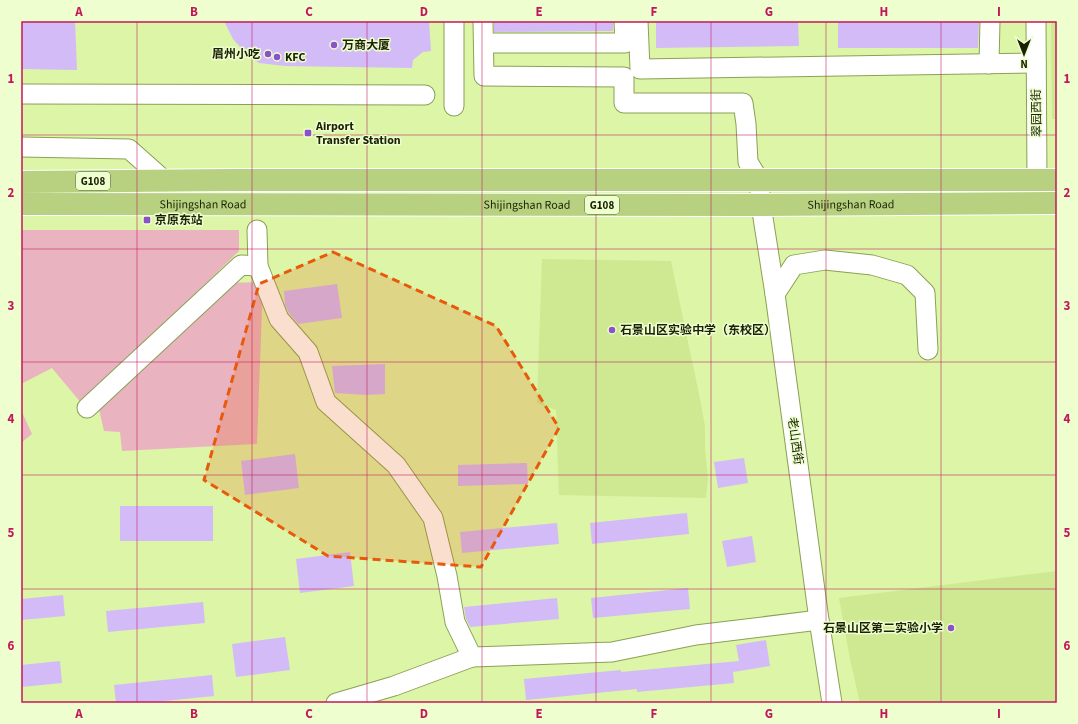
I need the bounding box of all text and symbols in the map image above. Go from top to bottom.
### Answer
text: A [74,3,83,21]
text: B [190,3,198,21]
text: C [305,3,313,21]
text: D [420,3,428,21]
text: E [535,3,543,21]
text: F [651,3,658,21]
text: G [765,3,773,21]
text: H [880,3,888,21]
text: I [997,3,1001,21]
north arrow [1004,34,1044,74]
place label: 万商大厦 [342,37,390,54]
marker: 万商大厦 [329,40,339,50]
place label: 眉州小吃 [212,46,260,63]
marker: 眉州小吃 [263,49,273,59]
place label: KFC [285,49,306,66]
marker: KFC [272,52,282,62]
text: N [1020,56,1028,71]
text: 1 [8,70,15,88]
text: 1 [1064,70,1071,88]
street label: 翠园西街 [1028,89,1046,137]
place label: Airport Transfer Station [315,118,401,149]
marker: Airport Transfer Station [303,128,313,138]
road number: G108 [76,172,110,190]
text: 2 [8,184,15,202]
text: 2 [1064,184,1071,202]
street label: Shijingshan Road [160,196,246,213]
street label: Shijingshan Road [484,196,570,213]
road number: G108 [585,196,619,214]
street label: Shijingshan Road [808,196,894,213]
place label: 京原东站 [155,212,203,229]
marker: 京原东站 [142,215,152,225]
text: 3 [8,297,15,315]
text: 3 [1064,297,1071,315]
place label: 石景山区实验中学（东校区） [620,322,776,339]
marker: 石景山区实验中学（东校区） [607,325,617,335]
text: 4 [8,410,15,428]
text: 4 [1064,410,1071,428]
street label: 老山西街 [783,416,807,466]
text: 5 [8,524,15,542]
text: 5 [1064,524,1071,542]
place label: 石景山区第二实验小学 [823,620,943,637]
marker: 石景山区第二实验小学 [946,623,956,633]
text: 6 [8,637,15,655]
text: 6 [1064,637,1071,655]
text: A [74,705,83,723]
text: B [190,705,198,723]
text: C [305,705,313,723]
text: D [420,705,428,723]
text: E [535,705,543,723]
text: F [651,705,658,723]
text: G [765,705,773,723]
text: H [880,705,888,723]
text: I [997,705,1001,723]

